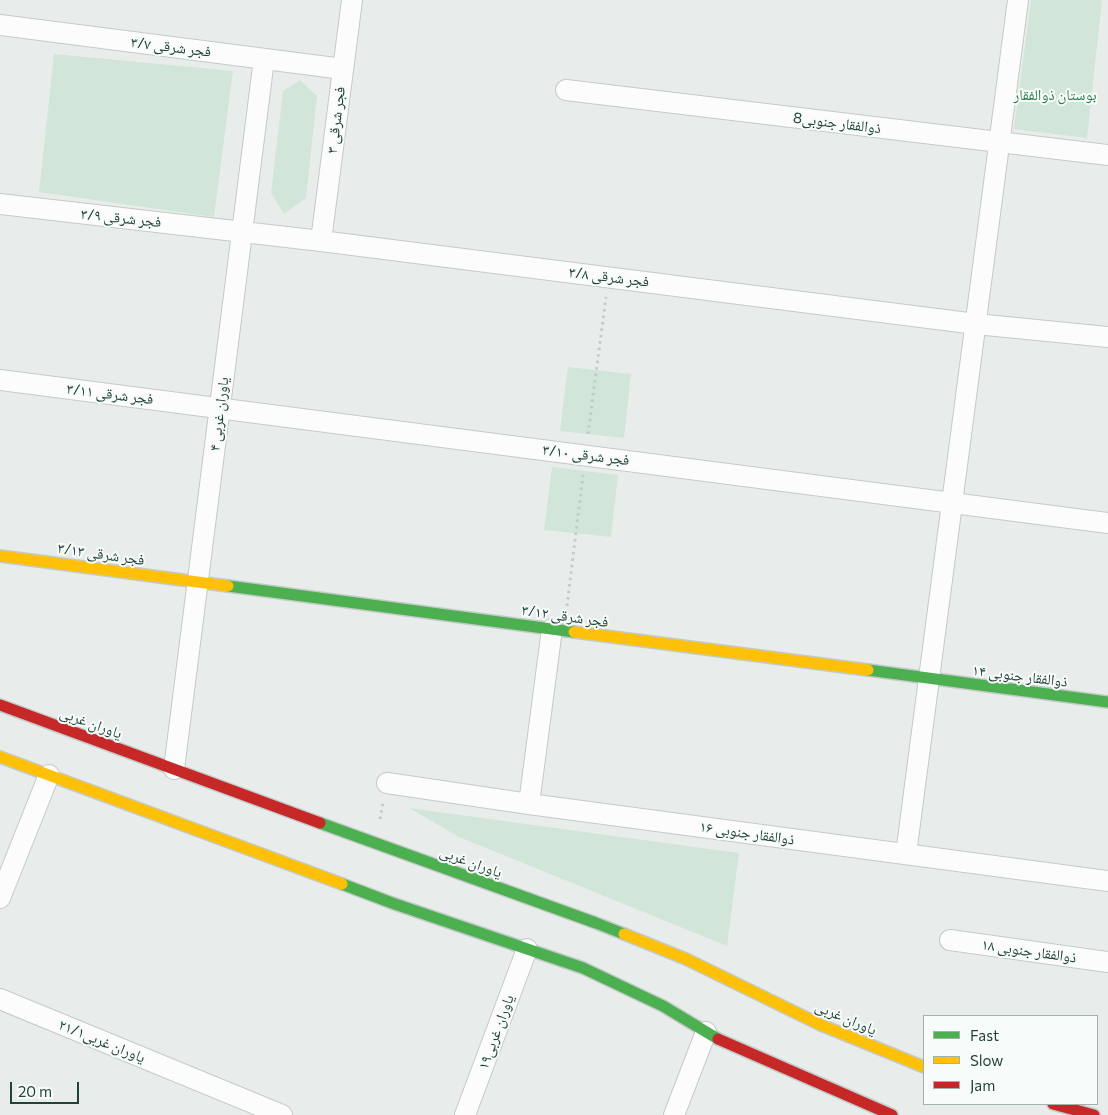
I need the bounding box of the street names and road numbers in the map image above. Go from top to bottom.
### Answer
street label: ۳/۷ فجر شرقی [130,33,212,61]
street label: ۳ فجر شرقی [323,85,349,155]
street label: 8ذوالفقار جنوبی [792,109,882,137]
street label: ۳/۹ فجر شرقی [80,205,162,231]
street label: ۳/۸ فجر شرقی [568,263,650,291]
street label: ۴ یاوران غربی [206,376,232,452]
street label: ۳/۱۱ فجر شرقی [65,380,155,408]
street label: ۳/۱۰ فجر شرقی [541,441,631,469]
street label: ۳/۱۳ فجر شرقی [56,539,146,569]
street label: ۳/۱۲ فجر شرقی [520,601,610,631]
street label: ۱۴ ذوالفقار جنوبی [971,661,1069,691]
street label: یاوران غربی [57,703,125,743]
street label: ۱۶ ذوالفقار جنوبی [698,817,796,849]
street label: یاوران غربی [437,842,505,882]
street label: ۱۸ ذوالفقار جنوبی [980,935,1078,967]
street label: یاوران غربی۱۹ [474,992,518,1072]
street label: یاوران غربی [813,997,879,1039]
street label: یاوران غربی۲۱/۱ [56,1015,148,1067]

